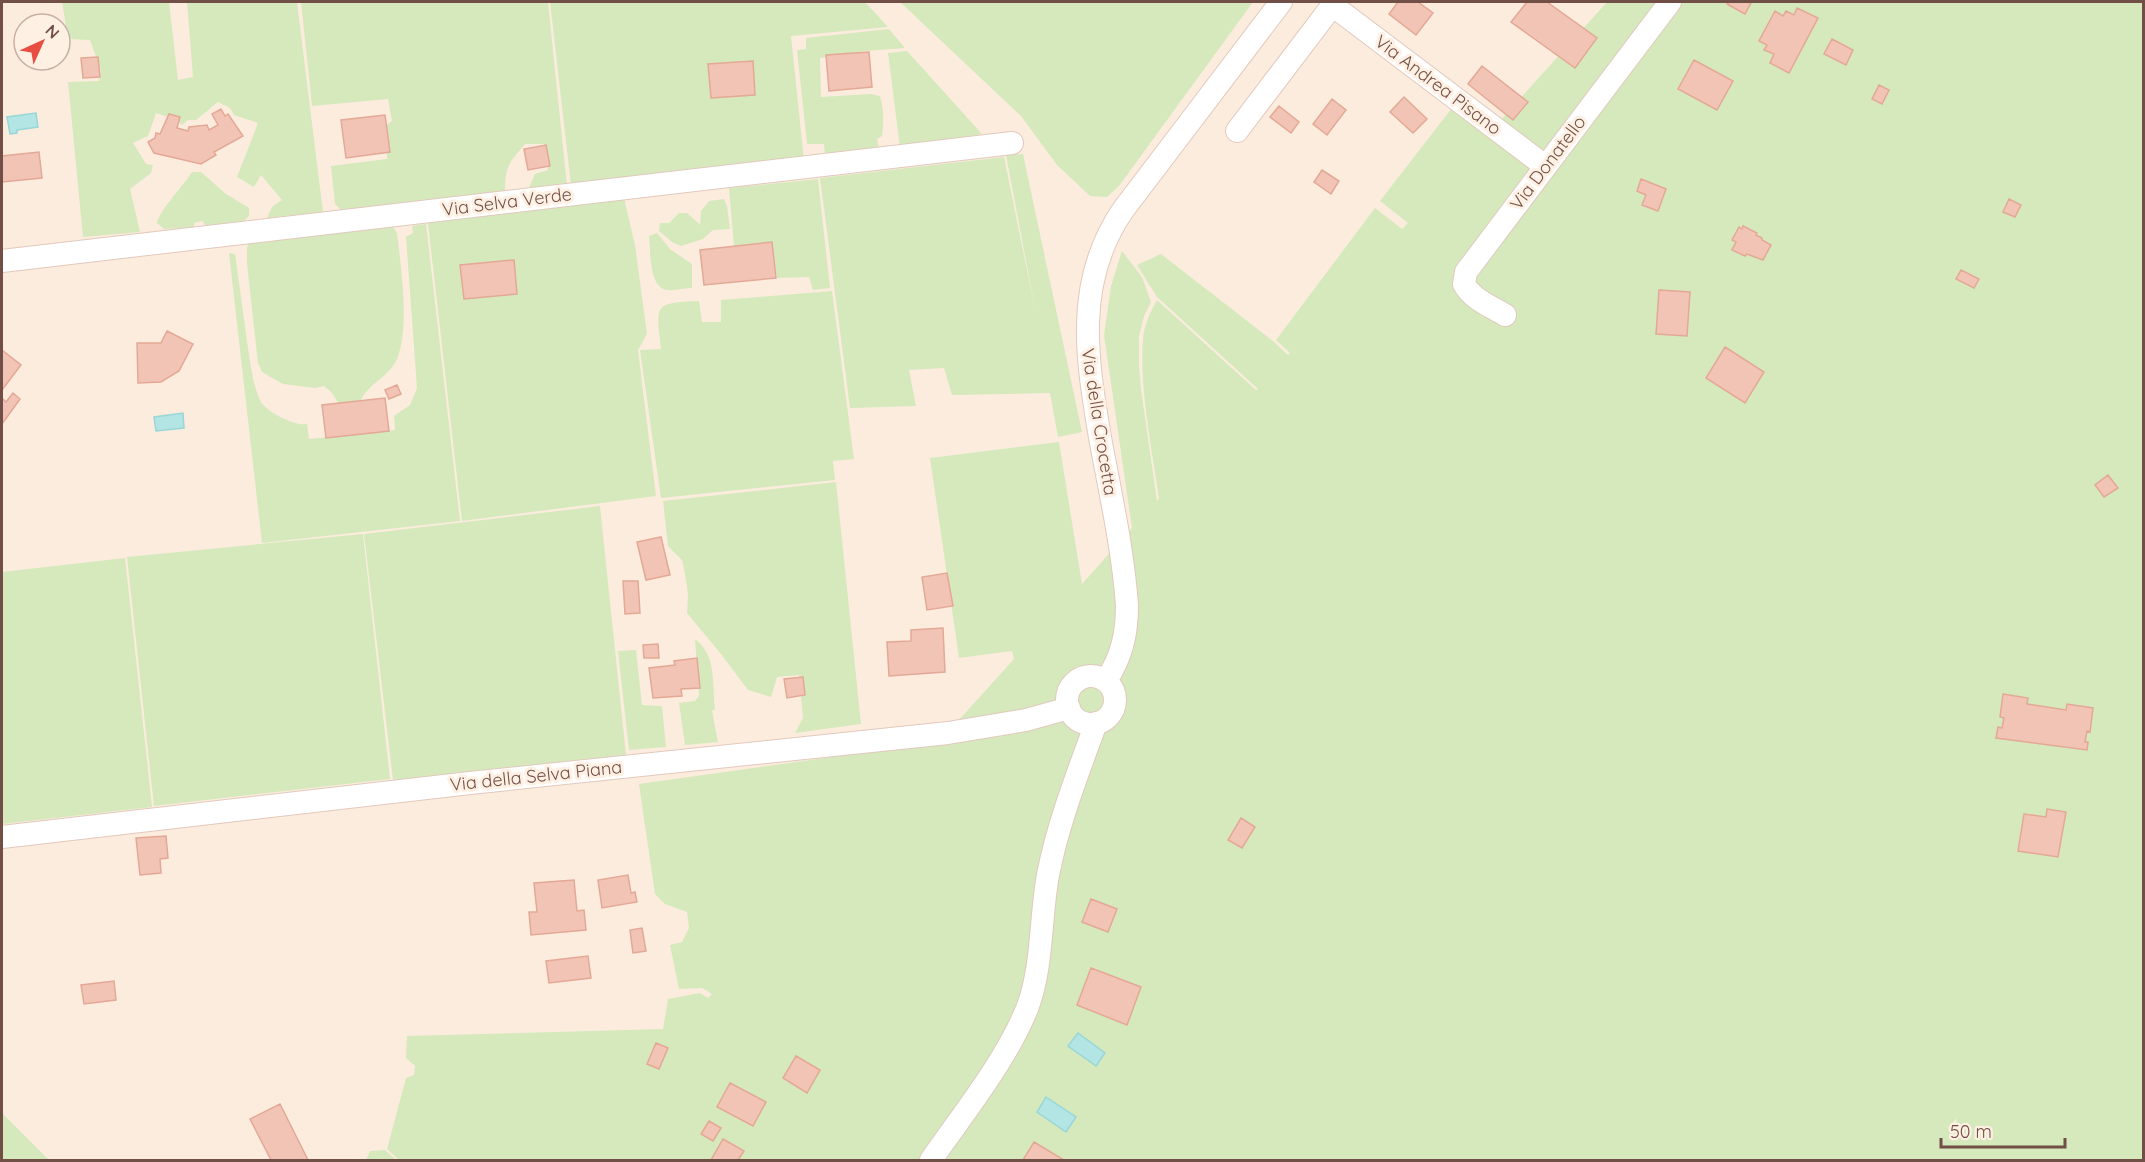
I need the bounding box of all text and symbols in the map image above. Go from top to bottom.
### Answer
north arrow [12,12,72,72]
text: N [41,20,64,43]
street label: Via Andrea Pisano [1370,30,1506,140]
street label: Via Donatello [1505,111,1591,214]
street label: Via Selva Verde [441,182,573,221]
street label: Via della Crocetta [1077,347,1122,497]
street label: Via della Selva Piana [449,755,623,796]
scale bar [1941,1111,2066,1149]
text: 50 m [1950,1120,1992,1143]

